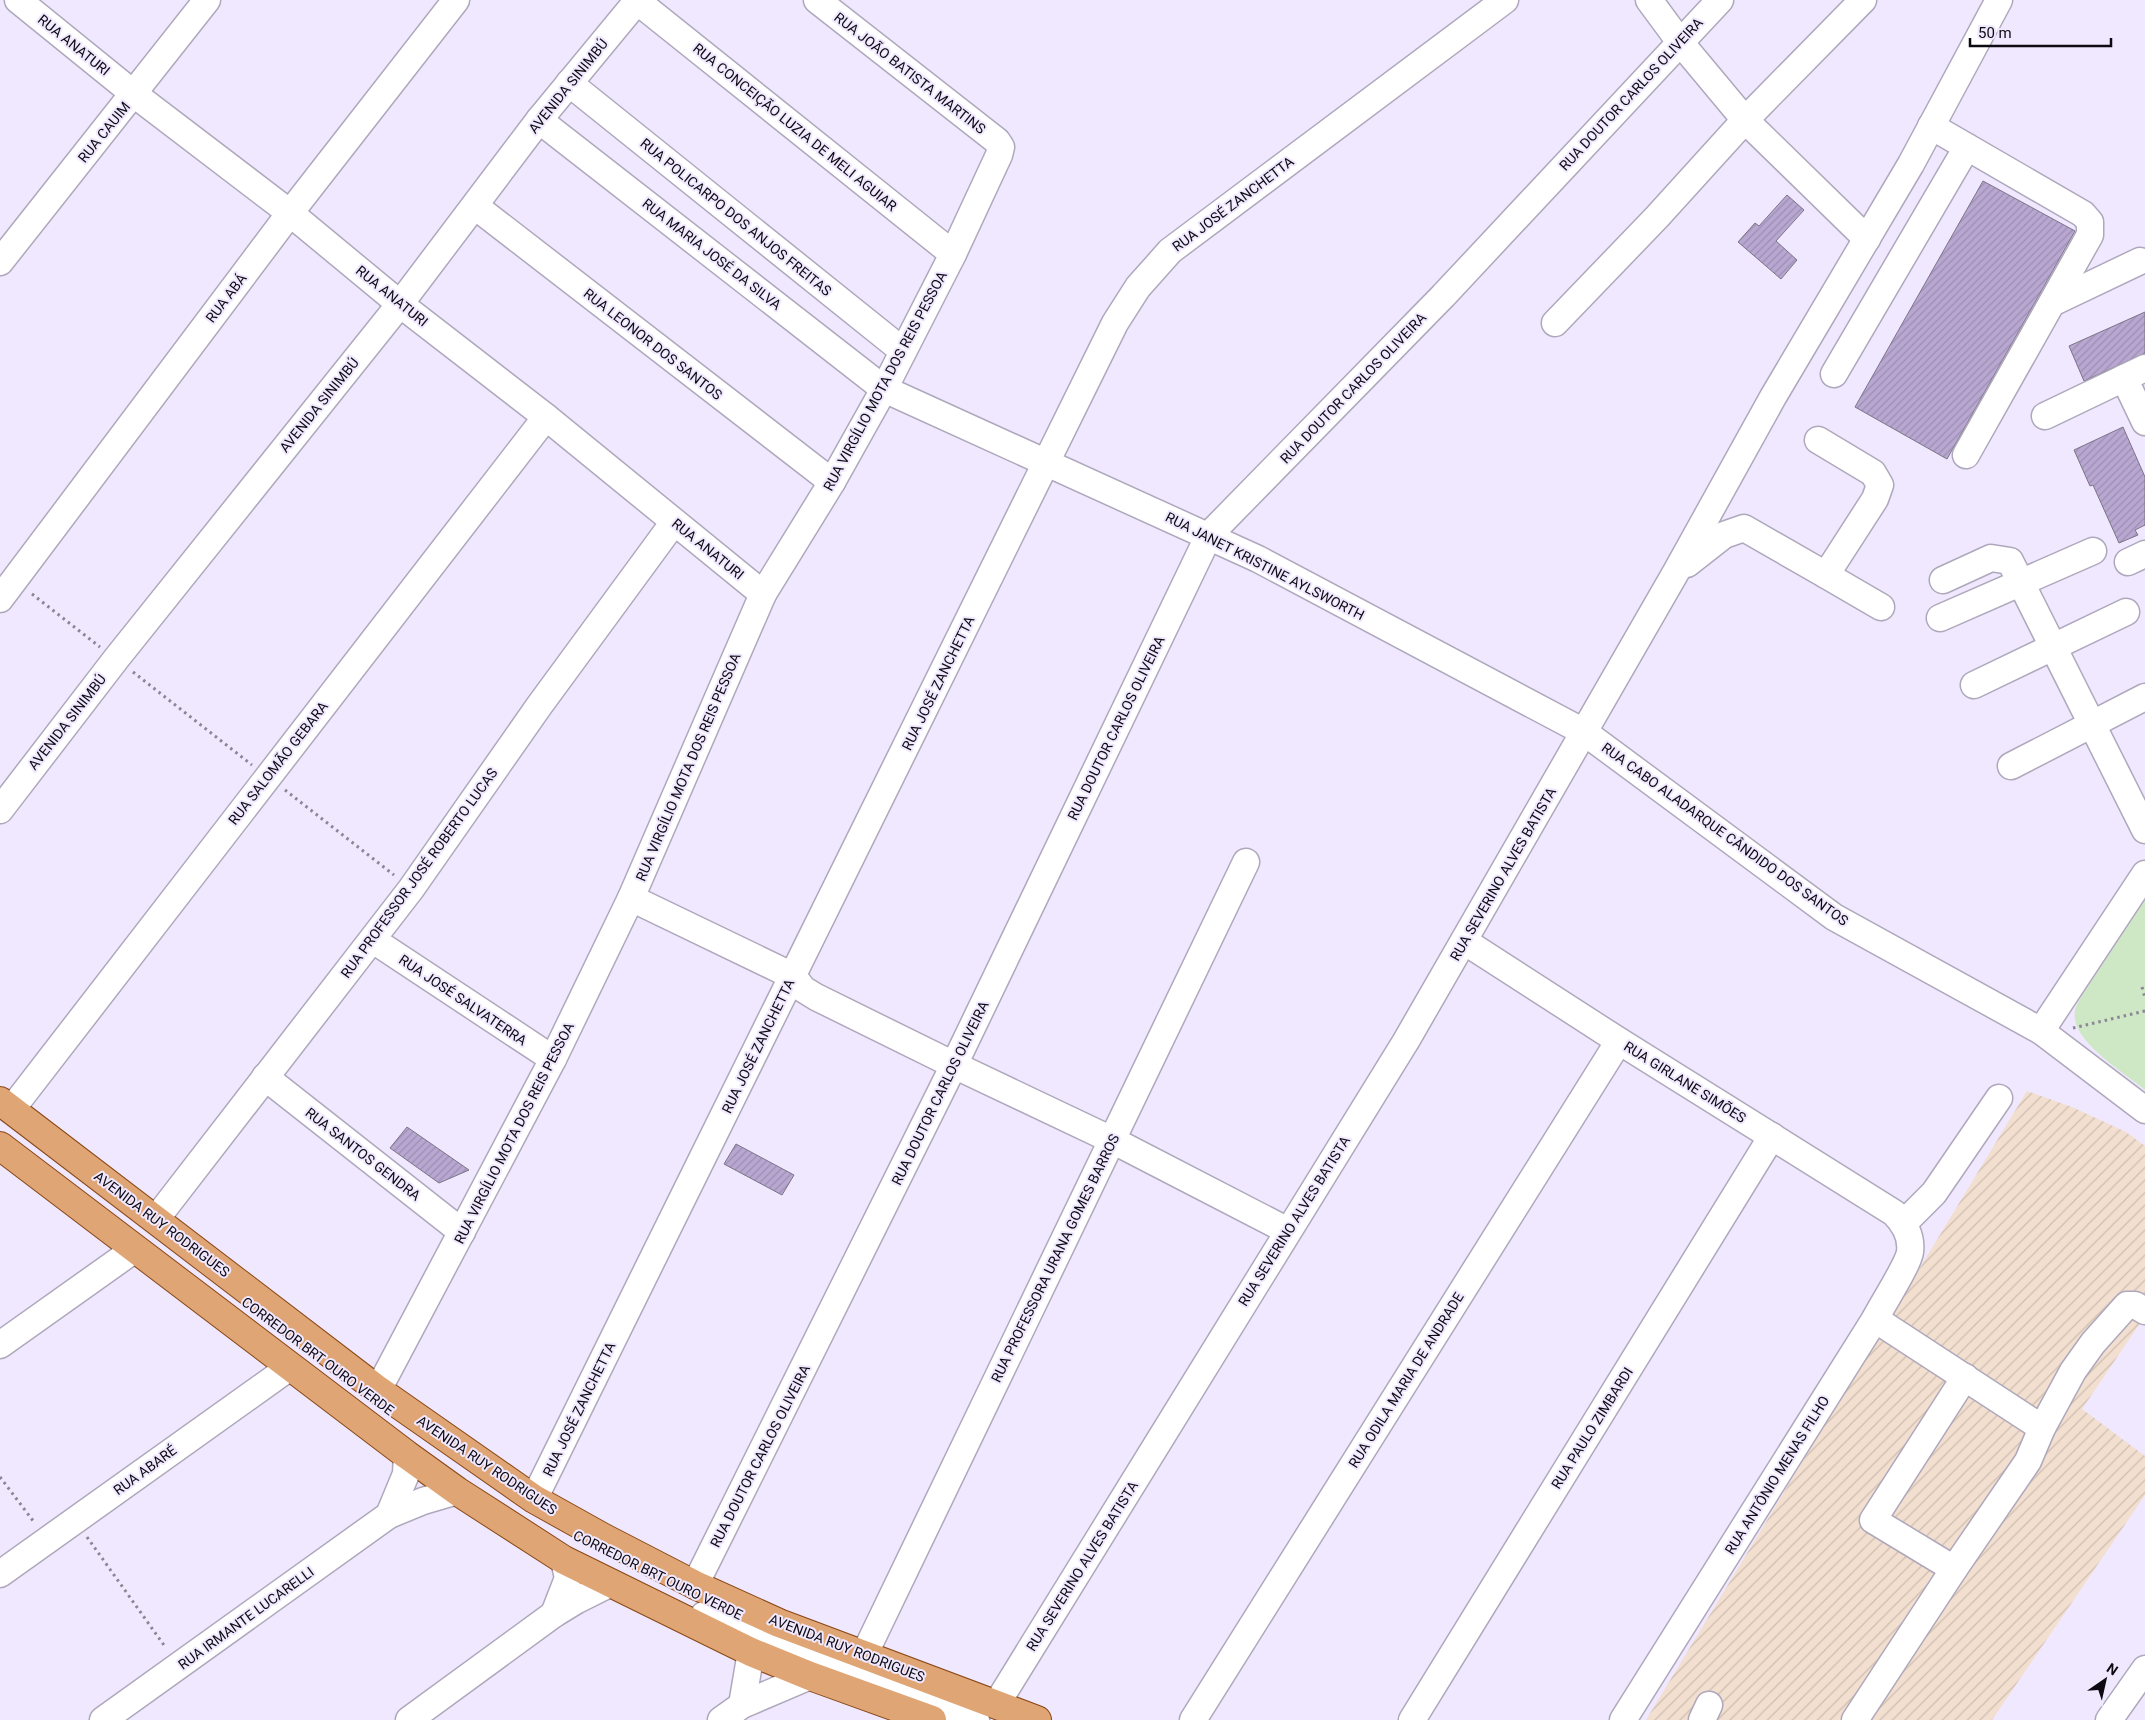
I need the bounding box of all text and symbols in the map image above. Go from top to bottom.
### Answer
street label: RUA JOÃO BATISTA MARTINS [831,8,989,137]
street label: RUA ANATURI [35,11,113,79]
street label: RUA DOUTOR CARLOS OLIVEIRA [1556,14,1706,174]
scale bar [1970,15,2111,47]
text: 50 m [1978,24,2012,42]
street label: AVENIDA SINIMBÚ [524,35,611,136]
street label: RUA CONCEIÇÃO LUZIA DE MELI AGUIAR [690,39,901,214]
street label: RUA CAUIM [75,98,133,166]
street label: RUA POLICARPO DOS ANJOS FREITAS [637,135,835,299]
street label: RUA JOSÉ ZANCHETTA [1169,152,1297,255]
street label: RUA MARIA JOSÉ DA SILVA [639,194,785,313]
street label: RUA ANATURI [353,262,431,330]
street label: RUA VIRGÍLIO MOTA DOS REIS PESSOA [819,268,950,493]
street label: RUA ABÁ [202,270,250,326]
street label: RUA LEONOR DOS SANTOS [581,285,725,403]
street label: RUA DOUTOR CARLOS OLIVEIRA [1277,310,1429,466]
street label: AVENIDA SINIMBÚ [275,354,362,455]
street label: RUA JANET KRISTINE AYLSWORTH [1163,509,1367,623]
street label: RUA ANATURI [669,515,747,583]
street label: RUA JOSÉ ZANCHETTA [898,613,978,753]
street label: RUA DOUTOR CARLOS OLIVEIRA [1064,633,1168,823]
street label: RUA VIRGÍLIO MOTA DOS REIS PESSOA [632,650,743,883]
street label: AVENIDA SINIMBÚ [24,670,109,773]
street label: RUA SALOMÃO GEBARA [224,698,331,828]
street label: RUA CABO ALADARQUE CÂNDIDO DOS SANTOS [1599,738,1852,929]
street label: RUA PROFESSOR JOSÉ ROBERTO LUCAS [337,764,501,981]
street label: RUA SEVERINO ALVES BATISTA [1447,785,1559,963]
street label: RUA JOSÉ SALVATERRA [396,950,530,1049]
street label: RUA JOSÉ ZANCHETTA [718,976,798,1116]
street label: RUA DOUTOR CARLOS OLIVEIRA [888,998,992,1188]
street label: RUA VIRGÍLIO MOTA DOS REIS PESSOA [450,1019,577,1246]
street label: RUA GIRLANE SIMÕES [1621,1037,1749,1126]
street label: RUA SANTOS GENDRA [302,1104,424,1204]
street label: RUA PROFESSORA URANA GOMES BARROS [988,1131,1122,1385]
street label: RUA SEVERINO ALVES BATISTA [1235,1133,1353,1309]
street label: AVENIDA RUY RODRIGUES [91,1168,233,1280]
street label: RUA ODILA MARIA DE ANDRADE [1345,1289,1467,1471]
street label: CORREDOR BRT OURO VERDE [239,1294,397,1418]
street label: RUA JOSÉ ZANCHETTA [539,1339,619,1479]
street label: RUA DOUTOR CARLOS OLIVEIRA [707,1362,813,1550]
street label: RUA PAULO ZIMBARDI [1548,1364,1636,1492]
street label: RUA ANTÔNIO MENAS FILHO [1721,1392,1832,1557]
street label: AVENIDA RUY RODRIGUES [414,1412,560,1518]
street label: RUA ABARÉ [110,1441,180,1498]
street label: RUA SEVERINO ALVES BATISTA [1023,1478,1141,1654]
street label: CORREDOR BRT OURO VERDE [571,1527,745,1623]
street label: RUA IRMANTE LUCARELLI [175,1563,317,1673]
street label: AVENIDA RUY RODRIGUES [767,1611,927,1685]
north arrow [2080,1655,2130,1705]
text: N [2104,1660,2121,1679]

